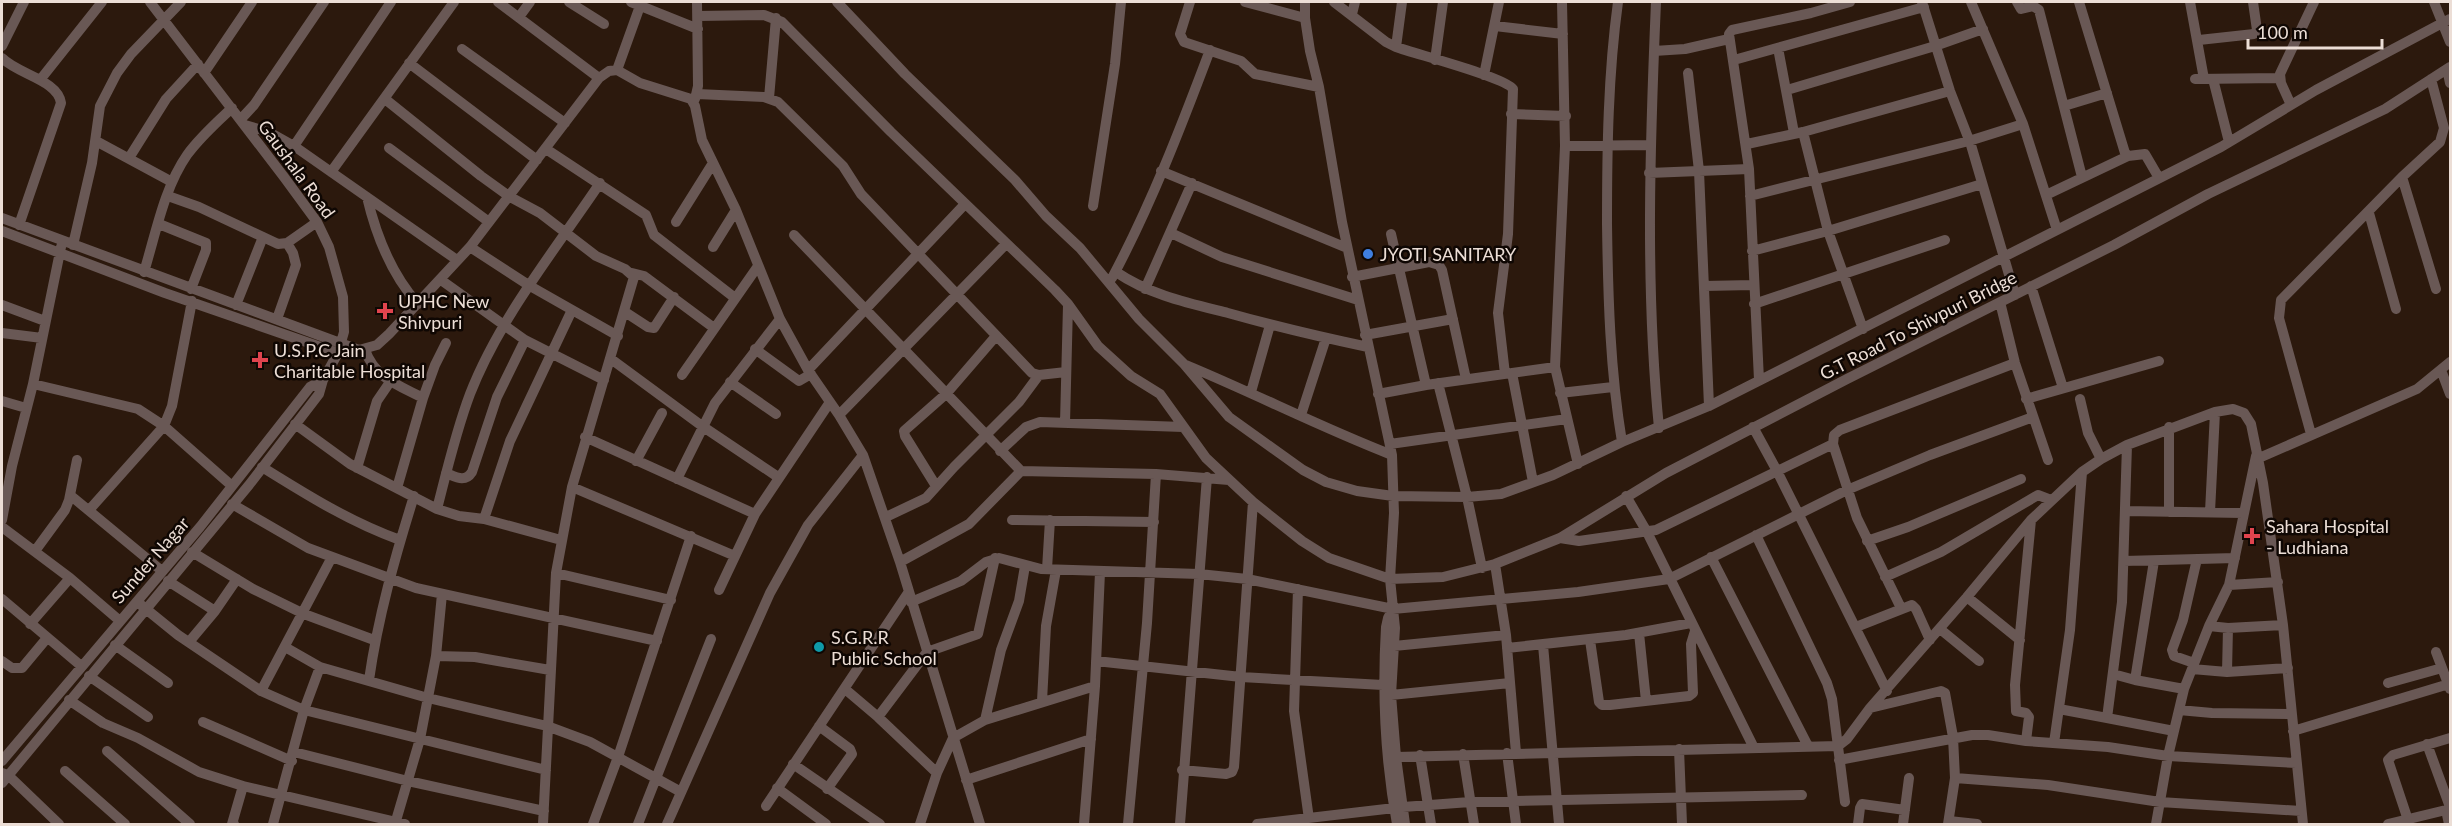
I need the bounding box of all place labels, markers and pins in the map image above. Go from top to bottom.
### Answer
place label: JYOTI SANITARY [1380,243,1517,265]
marker: JYOTI SANITARY [1361,247,1375,261]
place label: UPHC New Shivpuri [398,290,489,333]
marker: UPHC New Shivpuri [376,302,394,320]
place label: U.S.P.C Jain Charitable Hospital [274,339,425,382]
marker: U.S.P.C Jain Charitable Hospital [251,351,269,369]
place label: Sahara Hospital - Ludhiana [2266,515,2389,558]
marker: Sahara Hospital - Ludhiana [2243,527,2261,545]
place label: S.G.R.R Public School [831,626,937,669]
marker: S.G.R.R Public School [812,640,826,654]

